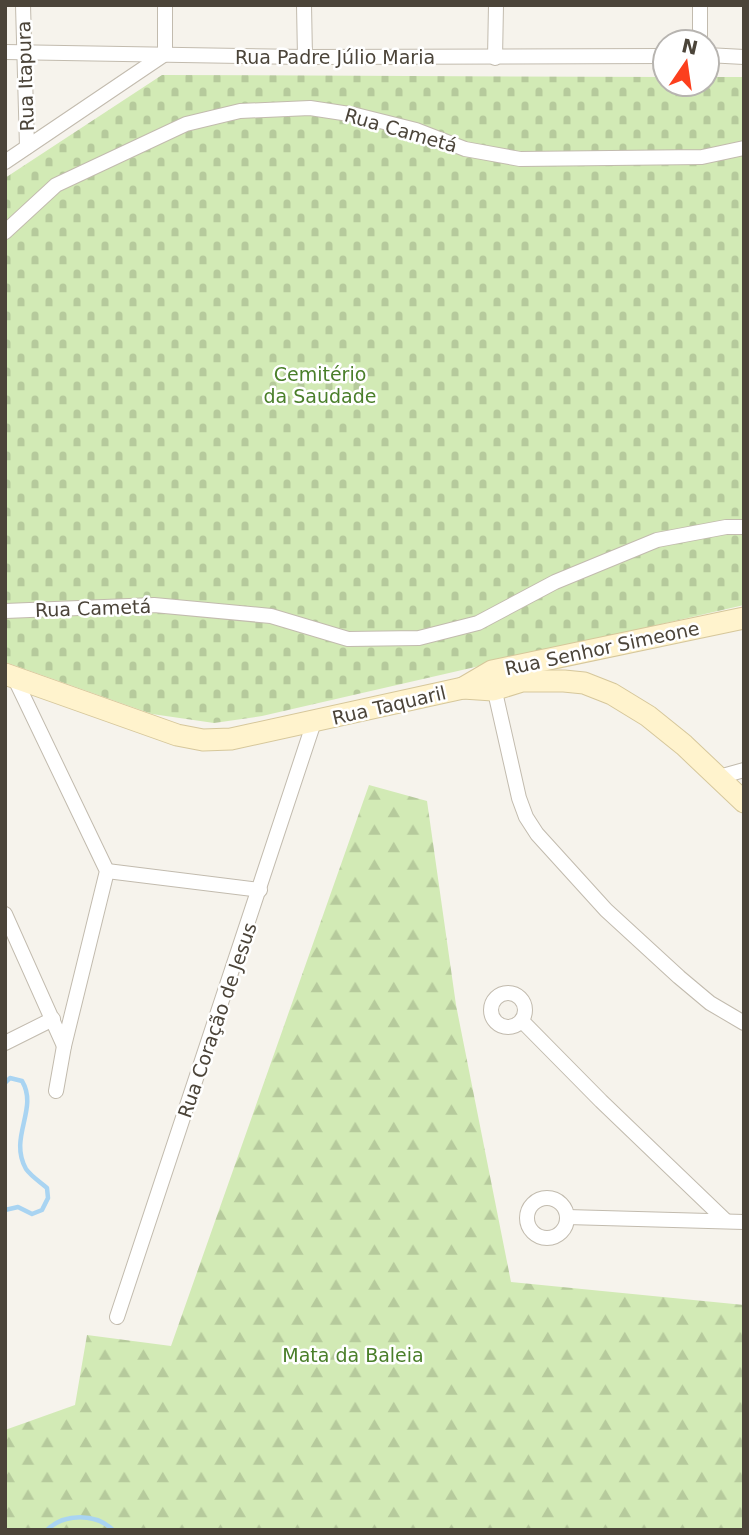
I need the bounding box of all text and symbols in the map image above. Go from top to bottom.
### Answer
street label: Rua Itapura [12,20,38,132]
north arrow [651,28,721,98]
text: N [680,34,700,59]
street label: Rua Padre Júlio Maria [235,46,435,68]
street label: Rua Cametá [342,103,460,157]
park label: Cemitério da Saudade [264,363,376,407]
street label: Rua Cametá [35,595,151,621]
street label: Rua Senhor Simeone [503,617,701,679]
street label: Rua Taquaril [330,681,448,729]
street label: Rua Coração de Jesus [173,919,261,1121]
park label: Mata da Baleia [282,1344,424,1366]

